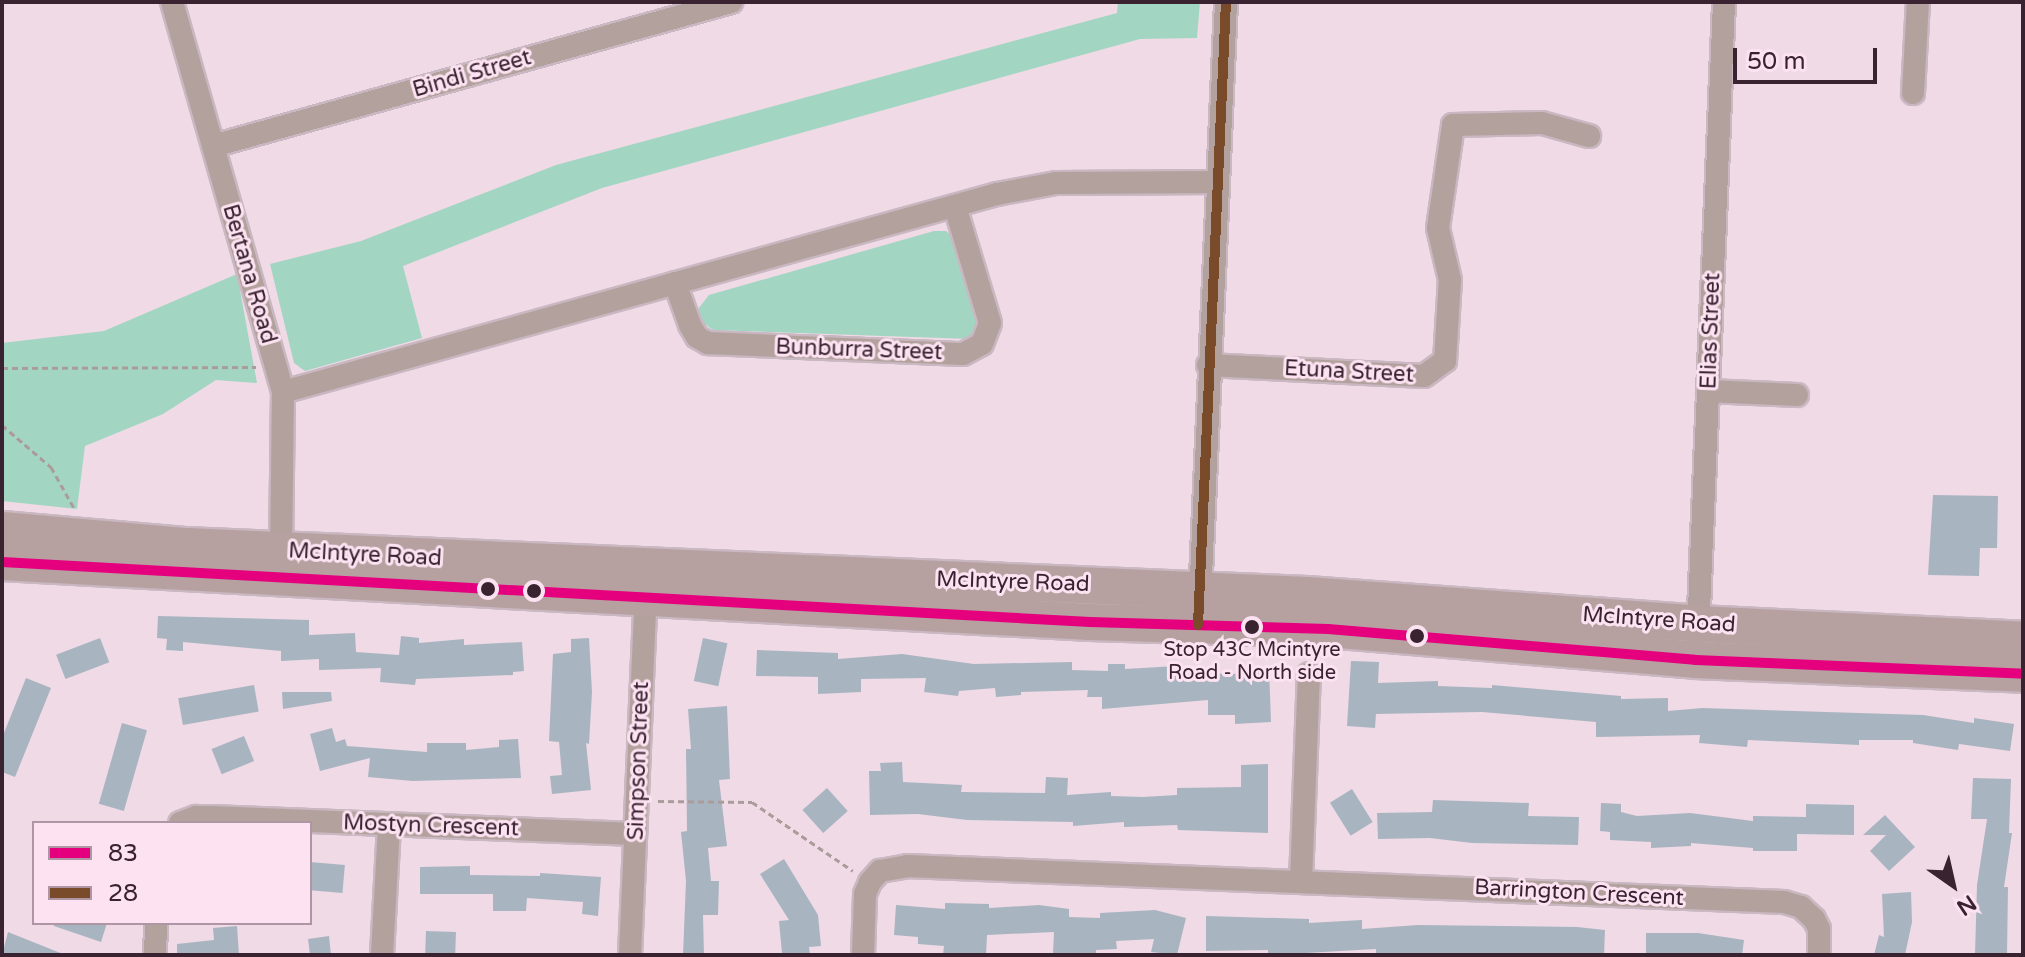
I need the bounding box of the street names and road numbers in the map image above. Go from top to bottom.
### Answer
street label: Bindi Street [410,45,534,103]
street label: Bertana Road [217,201,281,347]
street label: Elias Street [1696,272,1726,390]
street label: Bunburra Street [775,334,943,366]
street label: Etuna Street [1283,355,1415,389]
street label: McIntyre Road [288,538,442,572]
street label: McIntyre Road [936,566,1090,598]
street label: McIntyre Road [1582,601,1736,639]
street label: Simpson Street [623,681,655,841]
street label: Mostyn Crescent [343,810,519,842]
street label: Barrington Crescent [1474,874,1684,912]

